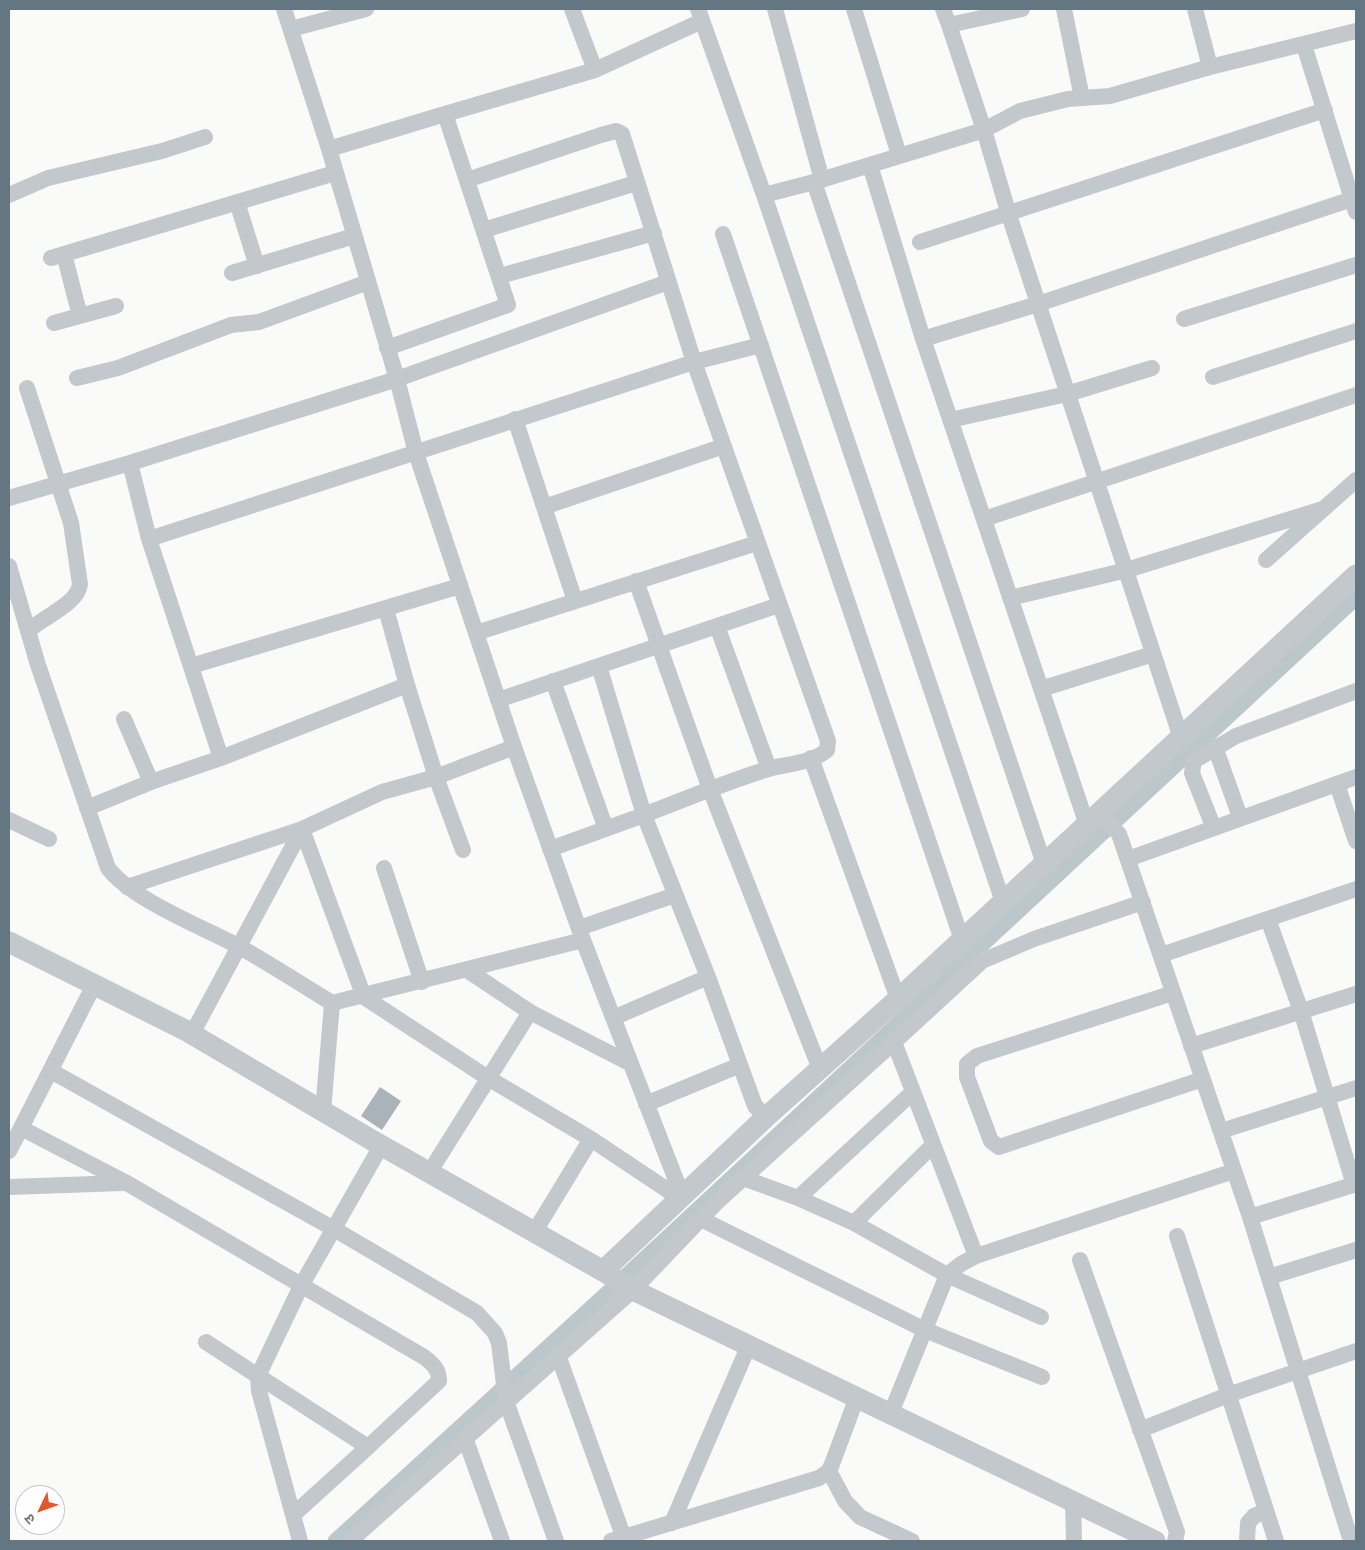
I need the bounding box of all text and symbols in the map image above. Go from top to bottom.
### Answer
north arrow [15,1485,65,1535]
text: उ [20,1510,39,1528]

